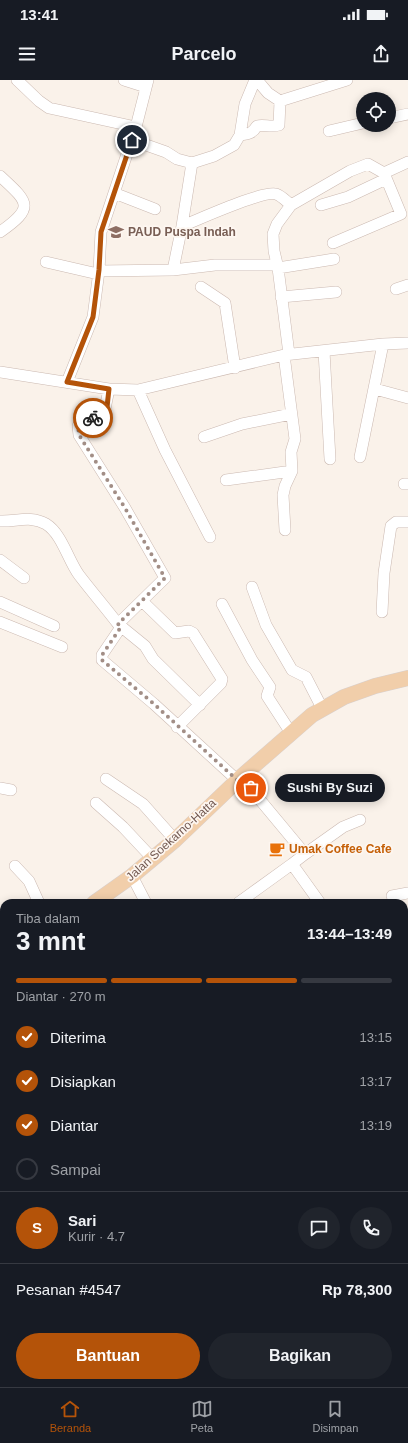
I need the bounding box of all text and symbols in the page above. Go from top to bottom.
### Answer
text: 13:41 [20,6,58,23]
icon: menu [16,43,38,65]
icon: share [370,43,392,65]
text: Parcelo [171,44,237,64]
map controls [356,92,396,132]
button: locate [356,92,396,132]
pin [115,123,149,157]
icon: home [121,129,143,151]
school or university icon: PAUD Puspa Indah [107,223,125,241]
place label: PAUD Puspa Indah [128,225,236,239]
courier [73,398,113,438]
icon: bike [82,407,104,429]
pin [234,771,268,805]
callout: Sushi By Suzi [275,774,385,802]
icon: bag [240,777,262,799]
text: Sushi By Suzi [287,780,373,795]
street label: Jalan Soekarno-Hatta [123,796,219,884]
cafe icon: Umak Coffee Cafe [268,840,286,858]
place label: Umak Coffee Cafe [289,842,392,856]
text: Tiba dalam [16,911,80,926]
text: 13:44–13:49 [307,925,392,942]
text: 3 mnt [16,926,85,956]
text: Diantar · 270 m [16,989,106,1004]
icon: check [16,1026,38,1048]
text: Diterima [50,1029,106,1046]
text: 13:15 [359,1030,392,1045]
icon: check [16,1070,38,1092]
text: Disiapkan [50,1073,116,1090]
text: 13:17 [359,1074,392,1089]
icon: check [16,1114,38,1136]
text: Diantar [50,1117,98,1134]
text: 13:19 [359,1118,392,1133]
text: Sampai [50,1161,101,1178]
button: chat [298,1207,340,1249]
button: phone [350,1207,392,1249]
text: Sari [68,1212,96,1229]
text: S [32,1219,42,1236]
text: Kurir · 4.7 [68,1229,125,1244]
text: Pesanan #4547 [16,1281,121,1298]
text: Rp 78,300 [322,1281,392,1298]
button: Bantuan [16,1333,200,1379]
button: Bagikan [208,1333,392,1379]
tab: Beranda [50,1398,91,1434]
tab: Peta [191,1398,213,1434]
tab: Disimpan [312,1398,358,1434]

